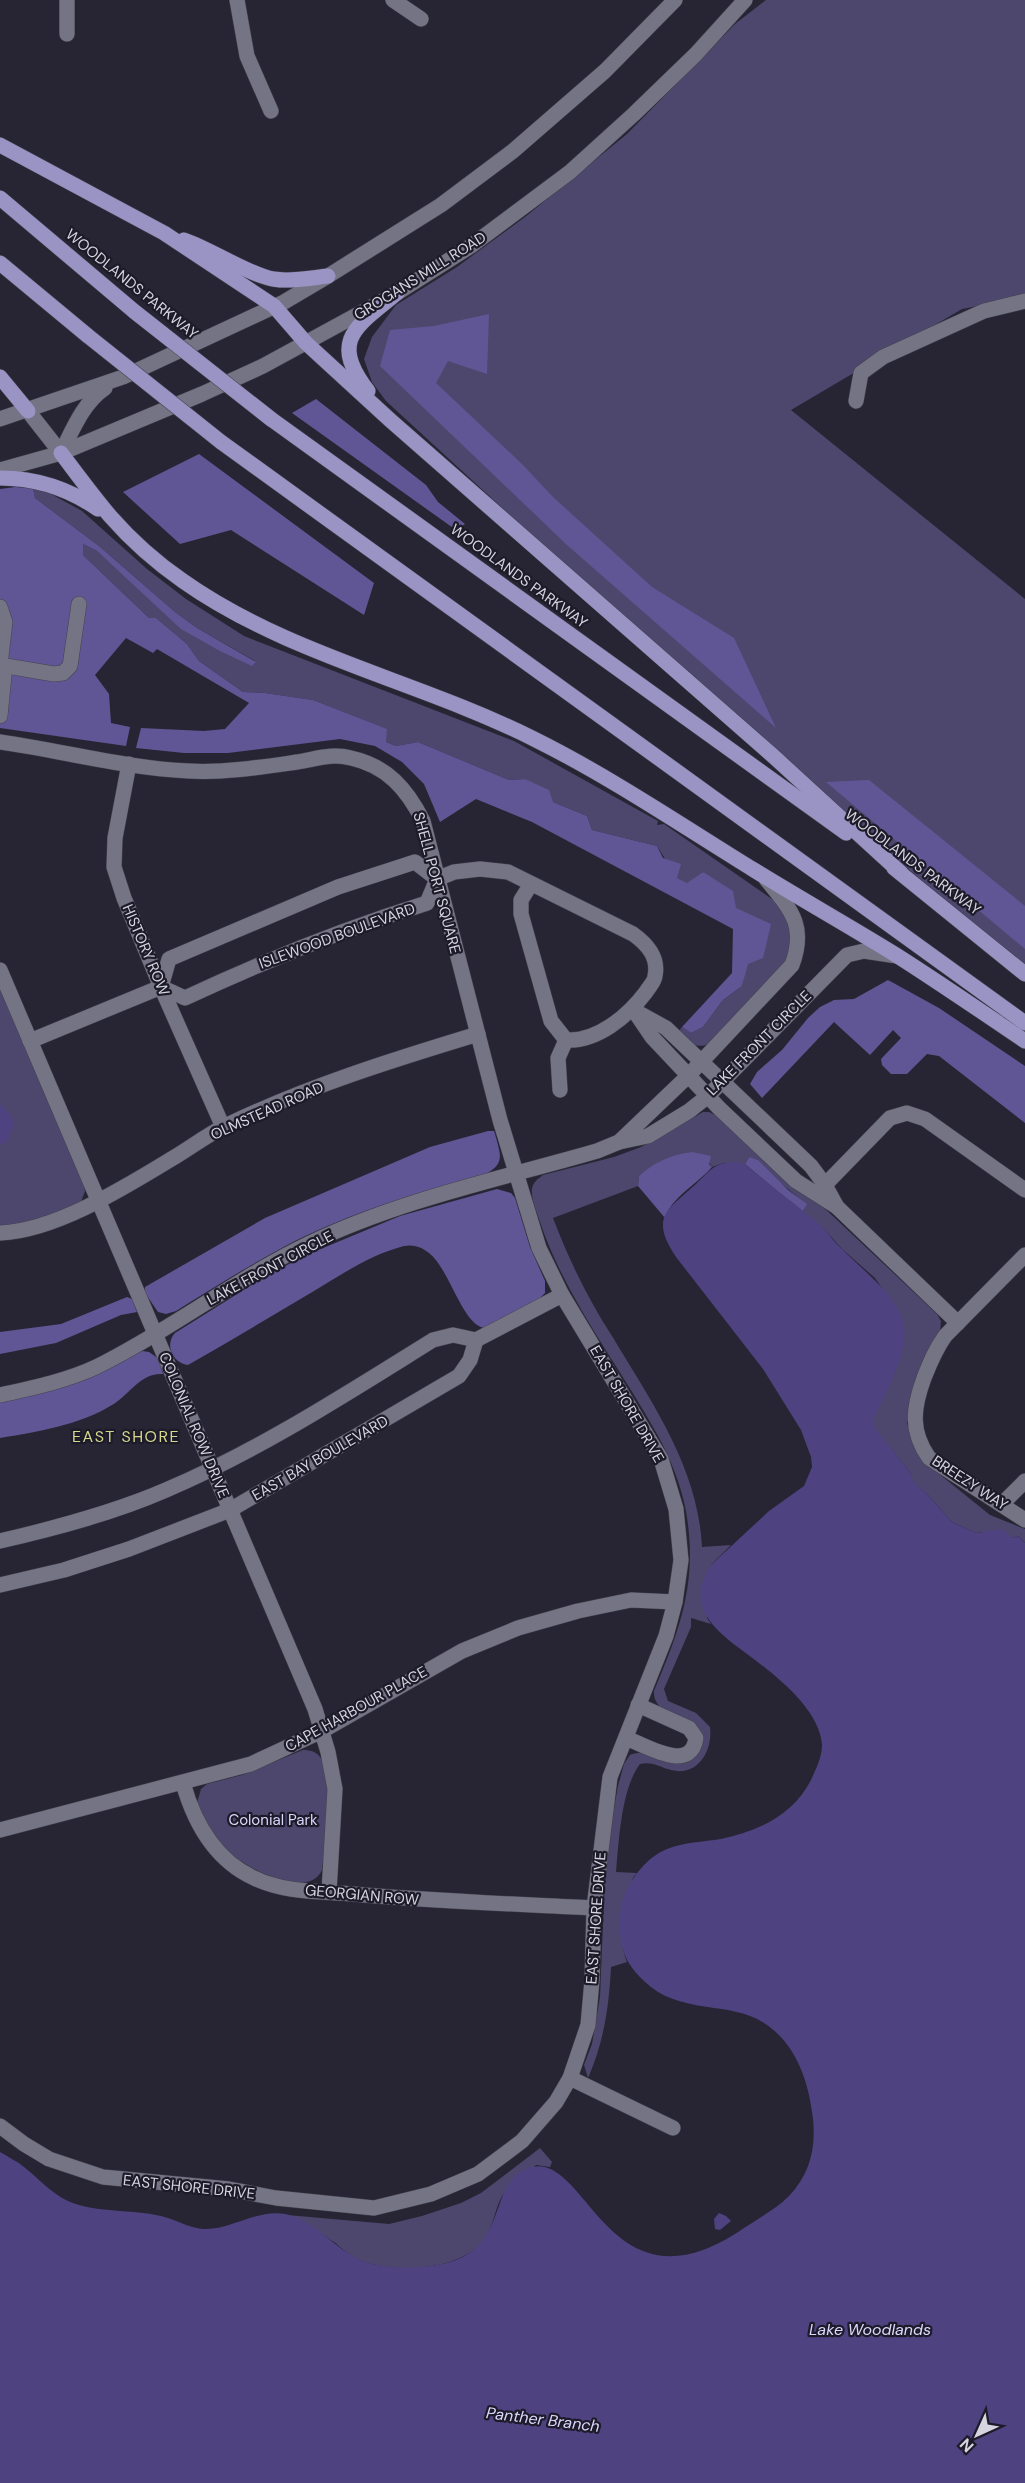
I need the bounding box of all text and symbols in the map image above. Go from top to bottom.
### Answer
street label: WOODLANDS PARKWAY [62,224,203,344]
street label: GROGANS MILL ROAD [350,227,490,325]
street label: WOODLANDS PARKWAY [446,519,592,633]
street label: WOODLANDS PARKWAY [841,804,985,920]
street label: SHELL PORT SQUARE [408,810,466,956]
street label: ISLEWOOD BOULEVARD [256,898,418,974]
street label: HISTORY ROW [118,901,174,999]
street label: LAKE FRONT CIRCLE [702,986,816,1100]
street label: OLMSTEAD ROAD [207,1077,327,1145]
street label: LAKE FRONT CIRCLE [203,1226,337,1310]
street label: EAST SHORE DRIVE [585,1342,669,1466]
street label: COLONIAL ROW DRIVE [154,1349,234,1501]
street label: EAST BAY BOULEVARD [248,1411,392,1505]
district label: EAST SHORE [72,1426,180,1447]
street label: BREEZY WAY [928,1451,1012,1515]
street label: CAPE HARBOUR PLACE [281,1662,431,1756]
park label: Colonial Park [228,1810,318,1830]
street label: EAST SHORE DRIVE [581,1851,611,1985]
street label: GEORGIAN ROW [304,1880,420,1910]
street label: EAST SHORE DRIVE [122,2170,256,2204]
water label: Lake Woodlands [809,2319,931,2340]
water label: Panther Branch [485,2402,601,2437]
north arrow [947,2405,1007,2465]
text: N [955,2434,978,2457]

